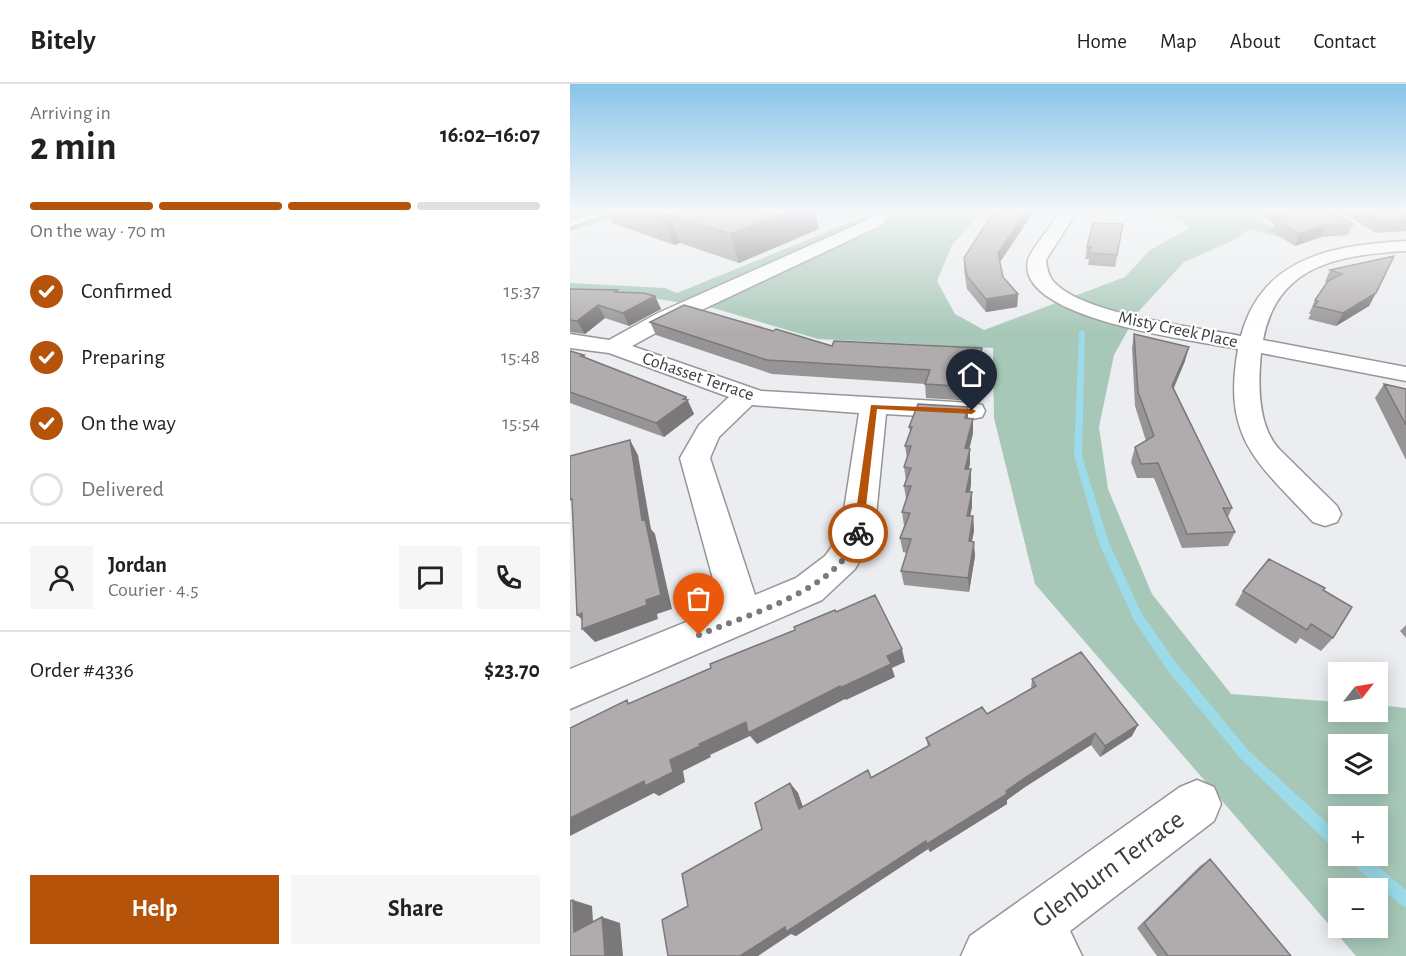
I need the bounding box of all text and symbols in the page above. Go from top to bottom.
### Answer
text: Bitely [30,27,96,55]
text: Home [1076,31,1127,52]
text: Map [1160,31,1197,52]
text: About [1230,31,1280,52]
text: Contact [1313,31,1376,52]
text: Arriving in [30,103,111,123]
text: 16:02–16:07 [440,124,540,146]
text: 2 min [30,128,117,167]
text: On the way · 70 m [30,221,166,241]
icon: check [30,275,63,308]
text: Confirmed [81,280,172,302]
text: 15:37 [504,281,540,301]
street label: Misty Creek Place [1117,309,1239,351]
icon: check [30,341,63,374]
text: Preparing [81,346,165,368]
text: 15:48 [501,347,540,367]
street label: Cohasset Terrace [640,349,756,405]
pin [946,349,997,411]
icon: home [955,358,988,391]
icon: check [30,407,63,440]
text: On the way [81,412,176,434]
text: 15:54 [502,413,540,433]
text: Delivered [81,478,164,500]
courier [828,503,888,563]
icon: bike [842,517,875,550]
button: person [30,546,93,609]
button: chat [399,546,462,609]
button: phone [477,546,540,609]
text: Jordan [108,554,167,576]
pin [673,573,724,635]
text: Courier · 4.5 [108,580,199,600]
icon: bag [682,582,715,615]
text: Order #4336 [30,659,134,681]
text: $23.70 [484,659,540,681]
north arrow [1328,662,1388,722]
map controls [1328,662,1388,938]
button: layers [1328,734,1388,794]
street label: Glenburn Terrace [1027,805,1189,933]
button: + [1328,806,1388,866]
button: Help [30,875,279,944]
button: Share [291,875,540,944]
button: − [1328,878,1388,938]

